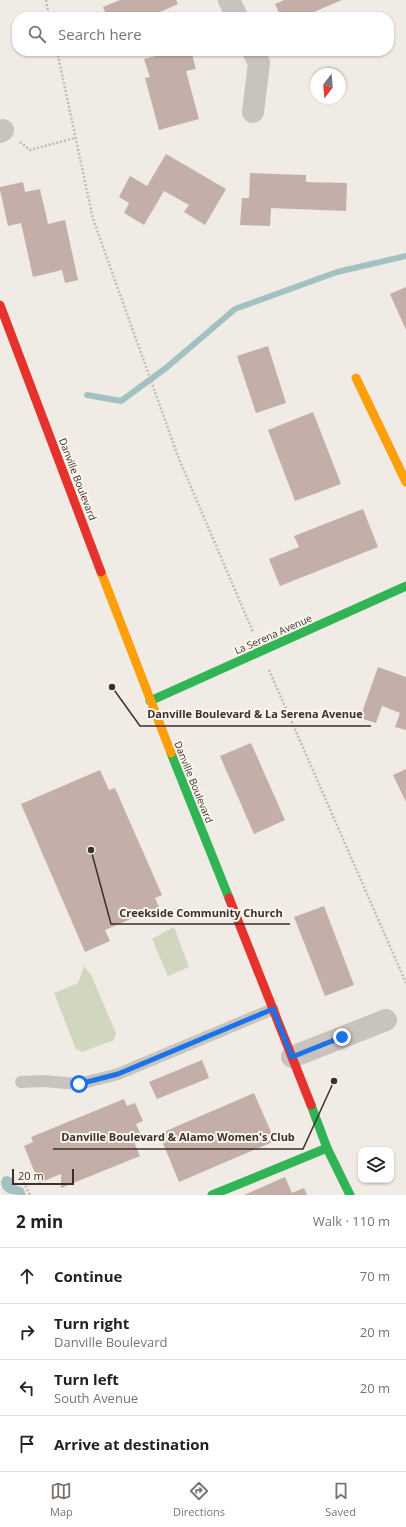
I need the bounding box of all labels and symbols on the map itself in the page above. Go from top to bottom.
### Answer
north arrow [310,68,346,104]
street label: Danville Boulevard [56,436,100,522]
street label: La Serena Avenue [232,611,314,657]
callout: Danville Boulevard & La Serena Avenue [140,703,371,726]
text: Danville Boulevard & La Serena Avenue [147,706,363,721]
street label: Danville Boulevard [171,739,217,825]
callout: Creekside Community Church [111,901,290,924]
text: Creekside Community Church [119,905,283,920]
route end [333,1028,351,1046]
route start [70,1075,88,1093]
callout: Danville Boulevard & Alamo Women's Club [53,1126,303,1149]
text: Danville Boulevard & Alamo Women's Club [61,1129,295,1144]
scale bar [12,1167,74,1186]

